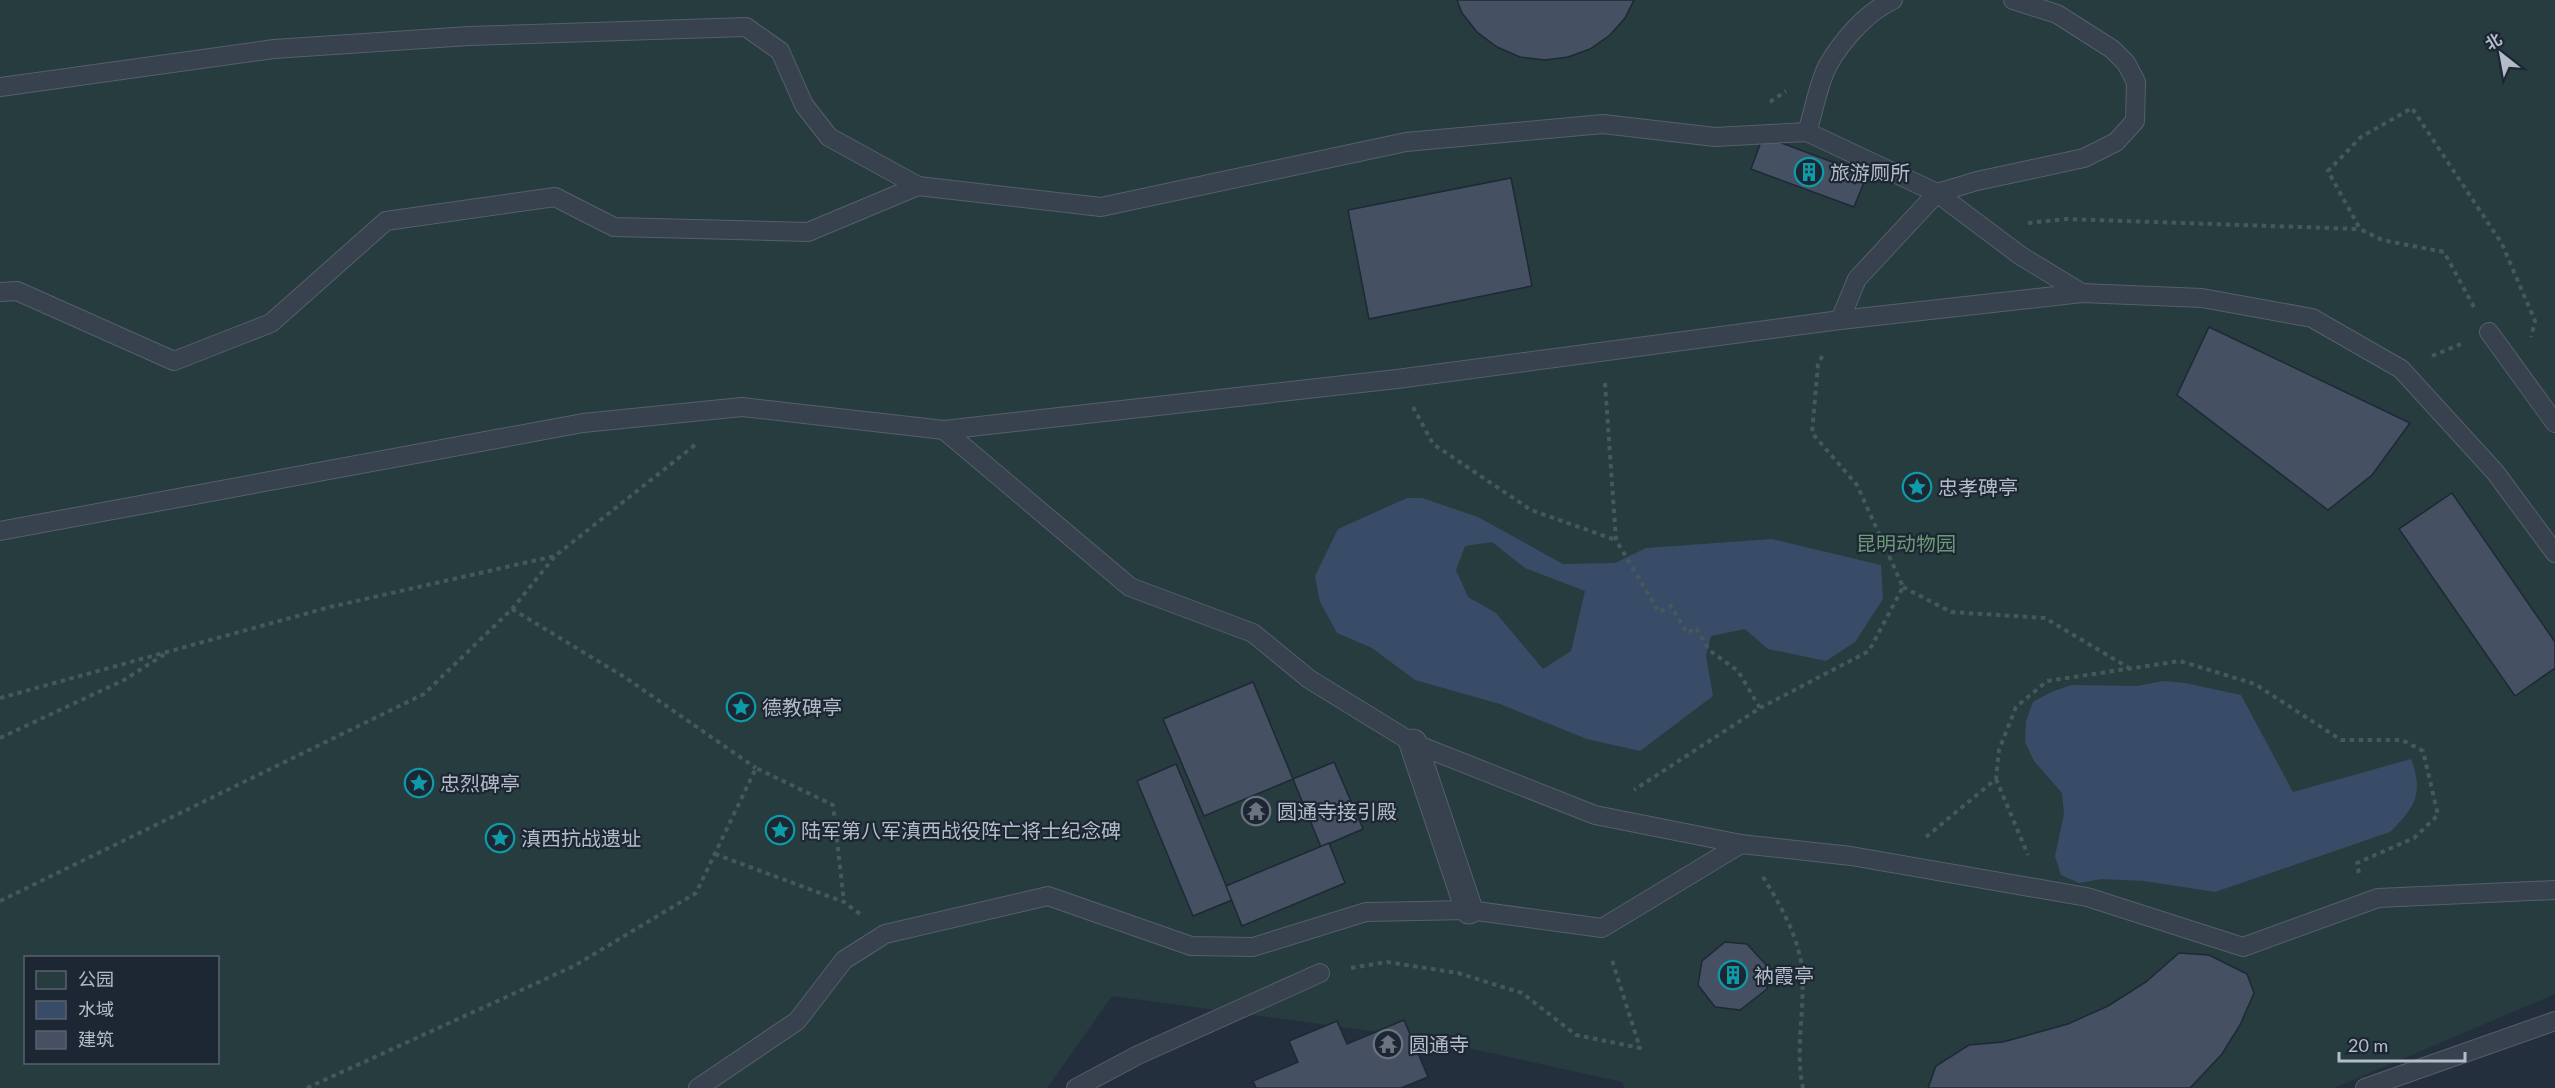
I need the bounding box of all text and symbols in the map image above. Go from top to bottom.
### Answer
north arrow [2471,24,2531,84]
text: 北 [2481,28,2505,53]
building icon: 旅游厕所 [1793,156,1825,188]
place label: 旅游厕所 [1830,160,1910,184]
place icon: 忠孝碑亭 [1901,471,1933,503]
place label: 忠孝碑亭 [1938,475,2018,499]
park label: 昆明动物园 [1856,531,1956,555]
place icon: 德教碑亭 [725,691,757,723]
place label: 德教碑亭 [762,695,842,719]
place icon: 忠烈碑亭 [403,767,435,799]
place label: 忠烈碑亭 [440,771,520,795]
temple icon: 圆通寺接引殿 [1240,795,1272,827]
place label: 圆通寺接引殿 [1277,799,1397,823]
place icon: 陆军第八军滇西战役阵亡将士纪念碑 [764,814,796,846]
place label: 陆军第八军滇西战役阵亡将士纪念碑 [801,818,1121,842]
place icon: 滇西抗战遗址 [484,822,516,854]
place label: 滇西抗战遗址 [521,826,641,850]
legend [24,956,219,1064]
building icon: 衲霞亭 [1717,959,1749,991]
place label: 衲霞亭 [1754,963,1814,987]
text: 公园 [78,968,114,990]
text: 水域 [78,998,114,1020]
scale bar [2339,1025,2465,1063]
text: 建筑 [78,1028,114,1050]
temple icon: 圆通寺 [1372,1028,1404,1060]
place label: 圆通寺 [1409,1032,1469,1056]
text: 20 m [2348,1034,2388,1056]

